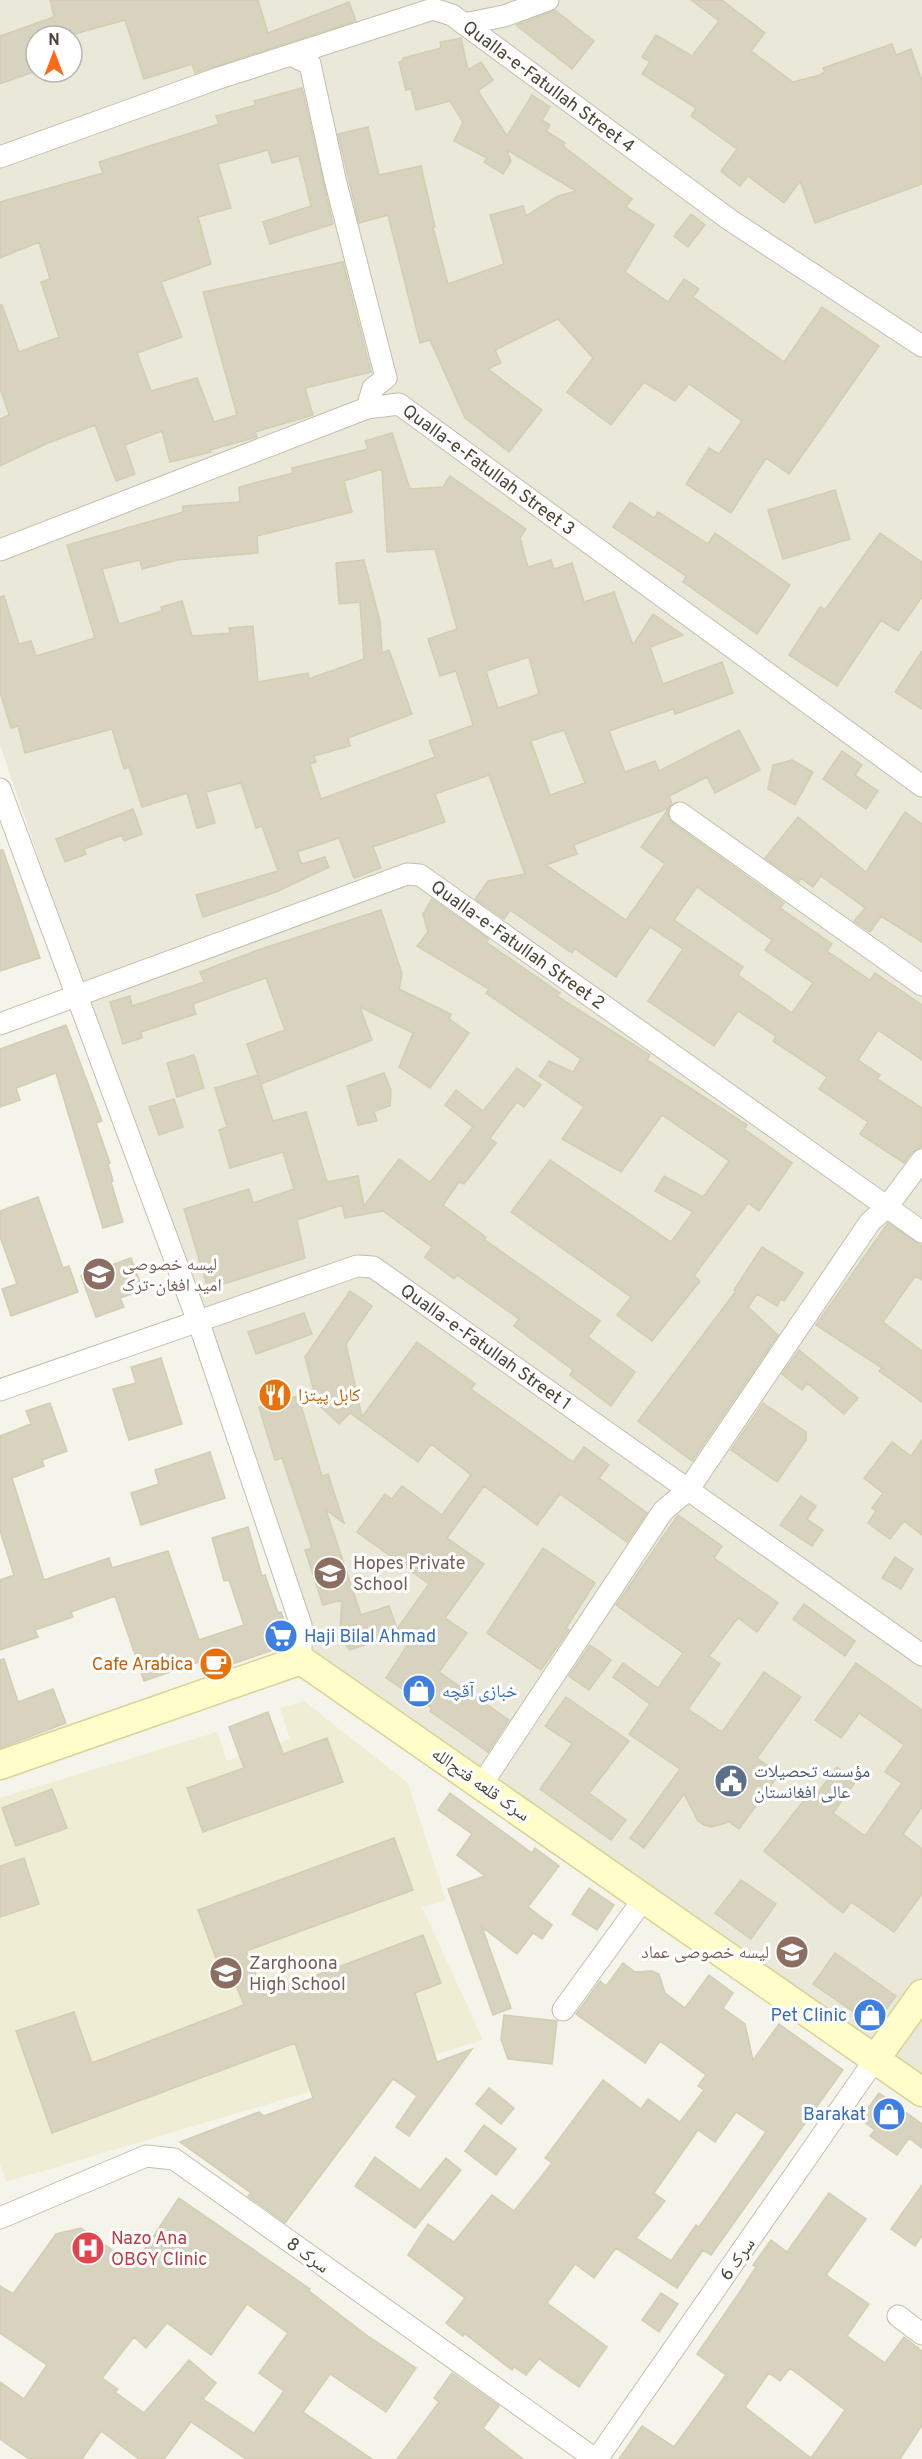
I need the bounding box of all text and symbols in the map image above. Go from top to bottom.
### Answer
street label: Qualla-e-Fatullah Street 4 [457,16,639,159]
north arrow [24,24,84,84]
text: N [48,31,60,51]
street label: Qualla-e-Fatullah Street 3 [397,400,579,542]
street label: Qualla-e-Fatullah Street 2 [425,876,609,1016]
place label: لیسه خصوصی امید افغان-ترک [122,1254,222,1298]
school or university icon: لیسه خصوصی امید افغان-ترک [81,1256,117,1292]
street label: Qualla-e-Fatullah Street 1 [395,1280,575,1416]
restaurant icon: کابل پیتزا [257,1377,293,1413]
place label: کابل پیتزا [298,1385,361,1408]
place label: Hopes Private School [353,1553,465,1597]
school or university icon: Hopes Private School [312,1555,348,1591]
supermarket icon: Haji Bilal Ahmad [263,1618,299,1654]
place label: Haji Bilal Ahmad [304,1626,436,1649]
cafe icon: Cafe Arabica [198,1646,234,1682]
place label: Cafe Arabica [92,1654,193,1677]
shop icon: خبازی آقچه [401,1673,437,1709]
place label: خبازی آقچه [442,1681,518,1704]
street label: سرک قلعه فتح‌الله [427,1743,534,1828]
place label: مؤسسه تحصیلات عالی افغانستان [754,1761,870,1805]
public building icon: مؤسسه تحصیلات عالی افغانستان [713,1763,749,1799]
school or university icon: لیسه خصوصی عماد [774,1934,810,1970]
place label: لیسه خصوصی عماد [641,1942,769,1965]
place label: Zarghoona High School [249,1953,346,1997]
school or university icon: Zarghoona High School [208,1955,244,1991]
shop icon: Pet Clinic [852,1997,888,2033]
place label: Pet Clinic [770,2005,847,2028]
shop icon: Barakat [871,2096,907,2132]
place label: Barakat [803,2104,866,2127]
place label: Nazo Ana OBGY Clinic [111,2228,207,2272]
hospital icon: Nazo Ana OBGY Clinic [70,2230,106,2266]
street label: سرک 8 [281,2233,333,2279]
street label: سرک 6 [715,2234,761,2286]

